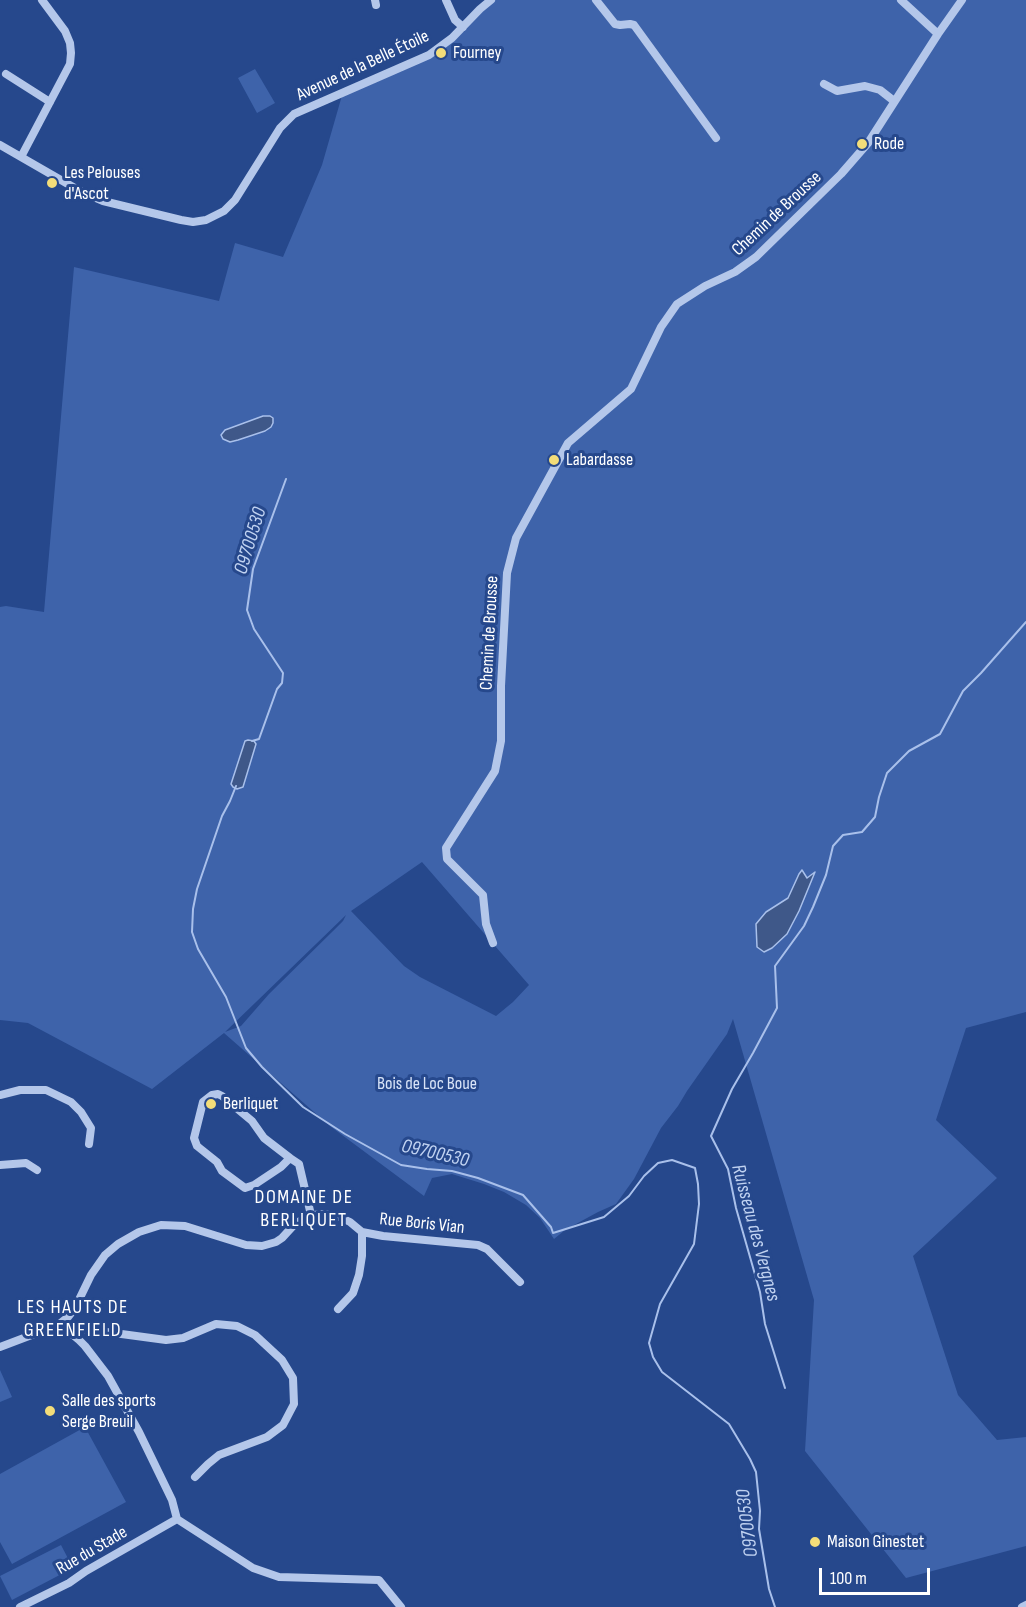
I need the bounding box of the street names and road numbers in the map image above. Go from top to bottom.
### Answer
street label: Avenue de la Belle Étoile [293,26,433,106]
street label: Chemin de Brousse [728,167,826,261]
street label: Chemin de Brousse [476,575,504,691]
street label: Rue Boris Vian [378,1209,466,1239]
street label: Rue du Stade [53,1522,131,1580]

